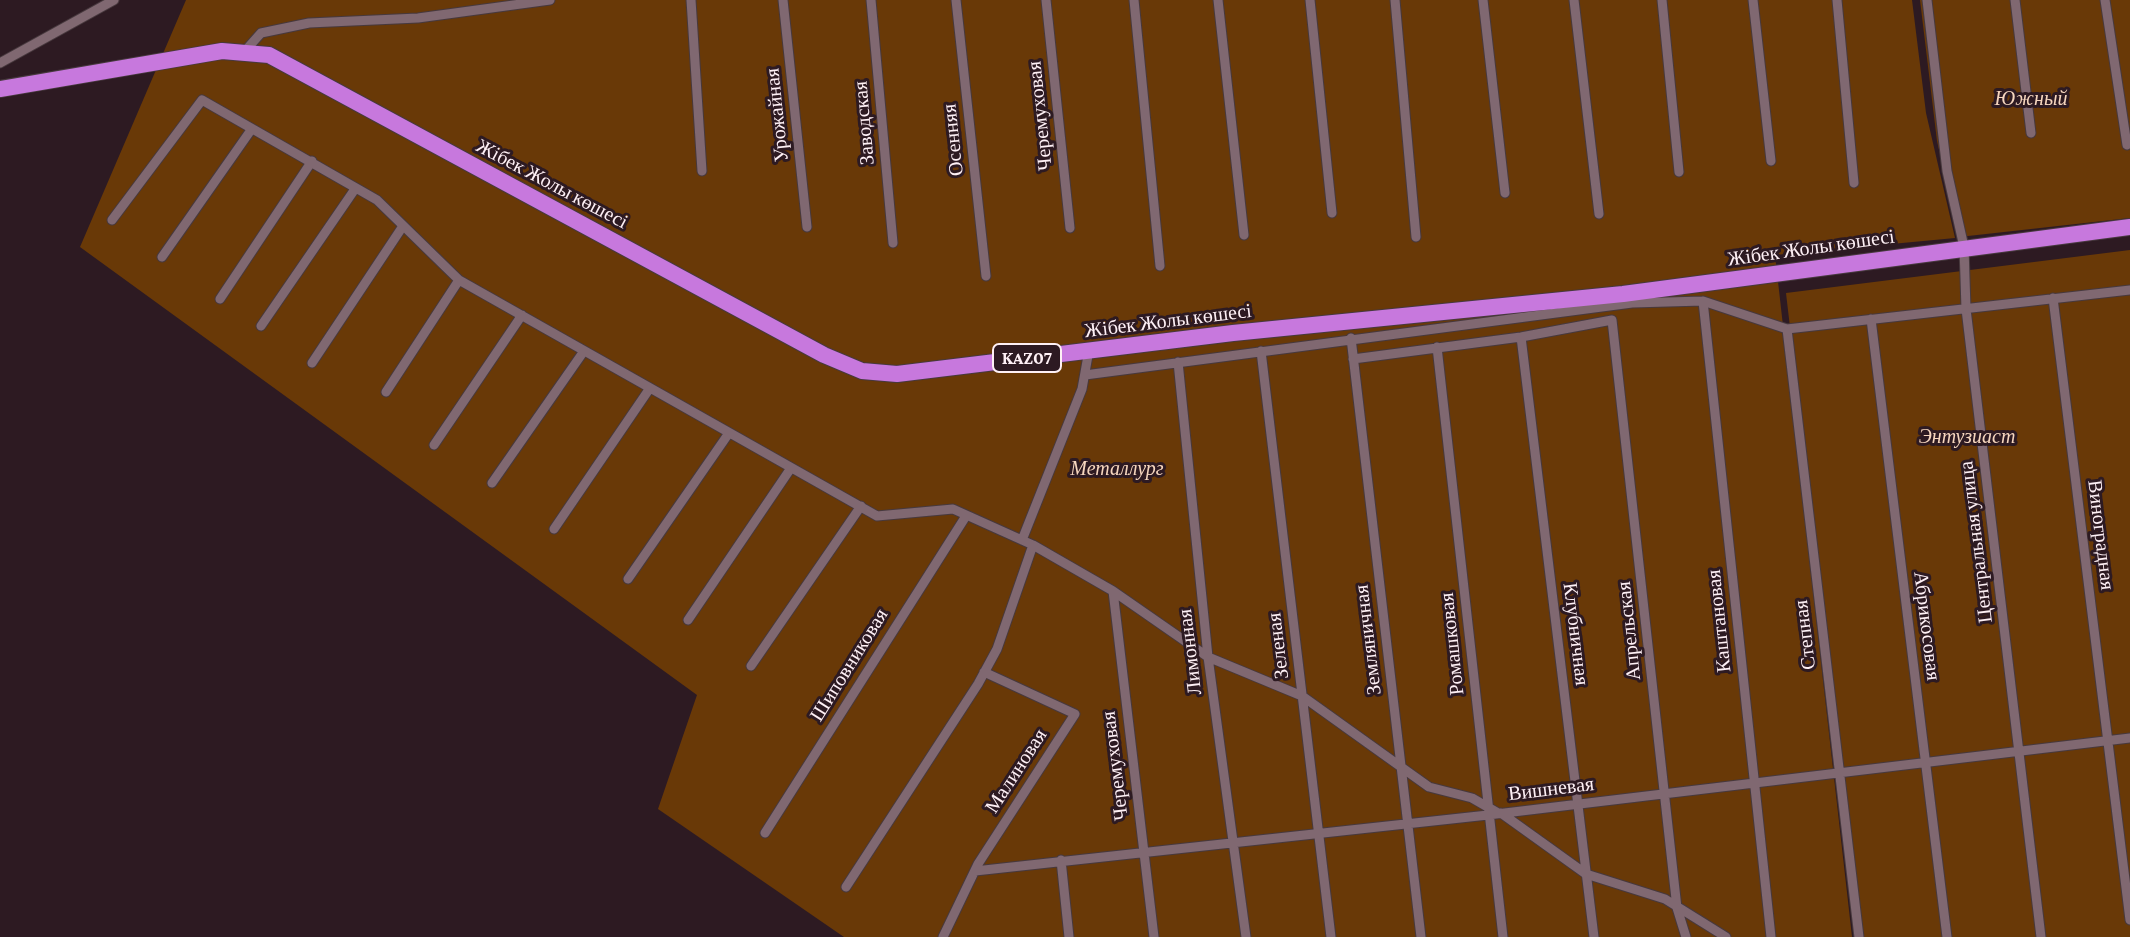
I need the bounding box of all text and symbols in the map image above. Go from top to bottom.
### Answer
street label: Черемуховая [1022,60,1058,172]
street label: Урожайная [760,67,794,163]
street label: Заводская [848,80,880,166]
park label: Южный [1995,87,2067,111]
street label: Осенняя [937,103,969,177]
street label: Жібек Жолы көшесі [472,134,632,234]
street label: Жібек Жолы көшесі [1726,224,1896,272]
street label: Жібек Жолы көшесі [1083,299,1253,343]
road number: KAZ07 [993,344,1061,372]
park label: Энтузиаст [1919,425,2015,449]
park label: Металлург [1070,457,1164,481]
street label: Центральная улица [1954,460,1998,624]
street label: Виноградная [2082,479,2120,591]
street label: Каштановая [1702,568,1736,674]
street label: Абрикосовая [1908,570,1946,682]
street label: Апрельская [1612,580,1646,682]
street label: Клубничная [1558,581,1594,687]
street label: Земляничная [1349,583,1387,697]
street label: Ромашковая [1435,592,1469,696]
street label: Степная [1789,599,1821,671]
street label: Шиповниковая [805,604,893,726]
street label: Лимонная [1173,608,1207,696]
street label: Зеленая [1262,612,1294,680]
street label: Черемуховая [1096,710,1134,822]
street label: Малиновая [980,724,1052,818]
street label: Вишневая [1507,772,1595,806]

